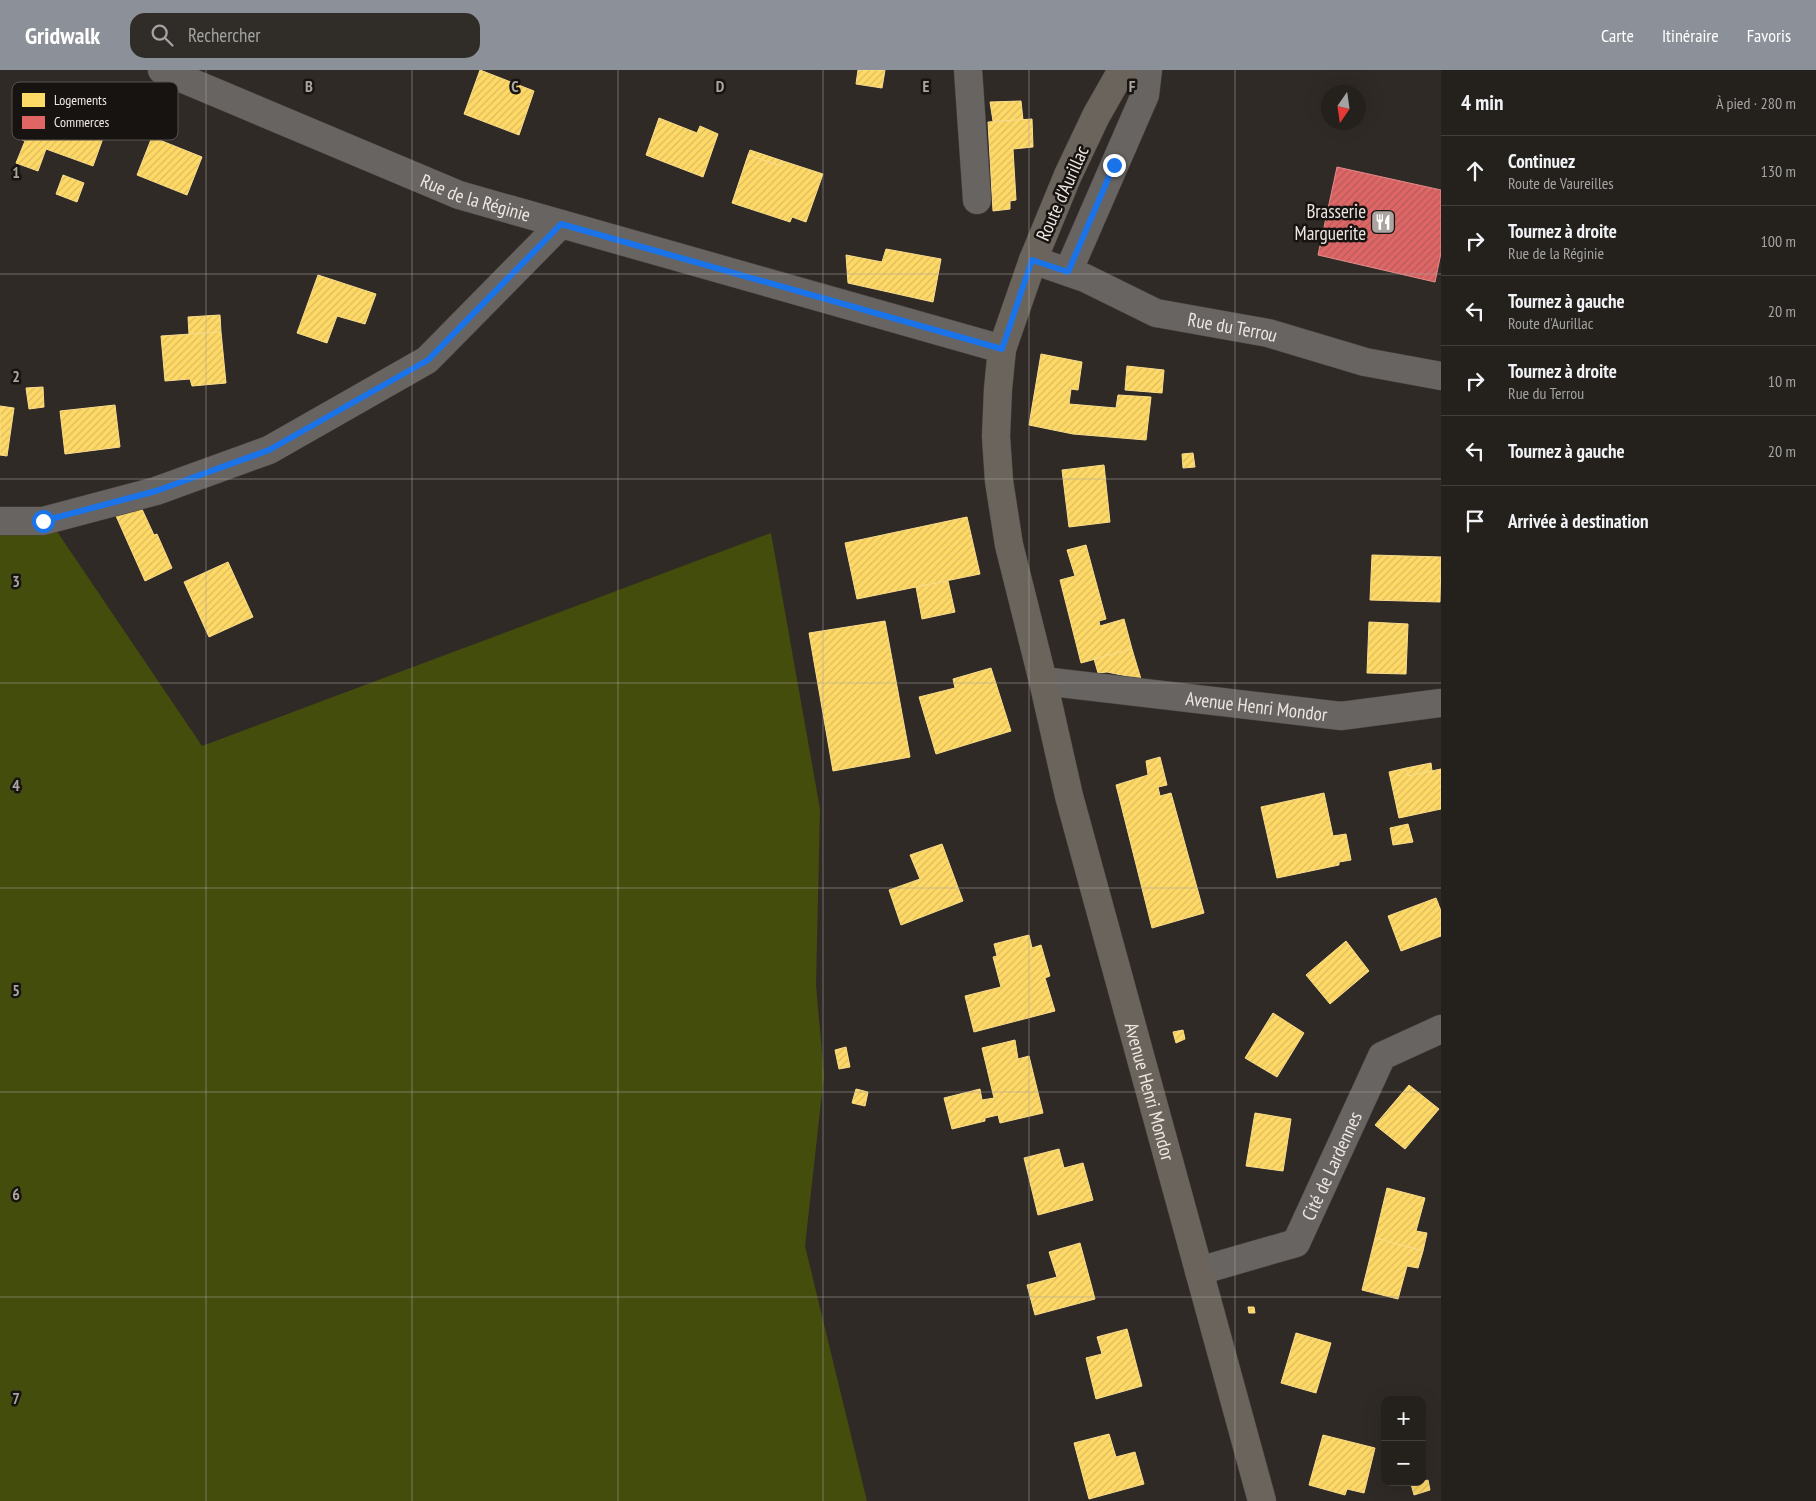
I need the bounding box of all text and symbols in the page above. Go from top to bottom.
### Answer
search box [130,13,480,58]
text: Gridwalk [25,20,100,51]
icon: search [148,21,176,49]
text: Rechercher [188,23,261,47]
text: Carte [1601,24,1634,47]
text: Itinéraire [1662,24,1719,47]
text: Favoris [1747,24,1791,47]
text: B [305,76,313,96]
text: C [511,76,519,96]
text: D [716,76,725,96]
text: E [923,76,930,96]
text: F [1129,76,1136,96]
legend [12,82,178,140]
north arrow [1321,85,1366,130]
text: 4 min [1461,89,1503,116]
text: Logements [54,91,107,109]
text: À pied · 280 m [1716,93,1796,113]
text: Commerces [54,113,109,131]
street label: Route d'Aurillac [1030,142,1094,244]
text: Continuez [1508,149,1575,173]
route end [1103,154,1126,177]
icon: ahead [1461,157,1489,185]
text: 130 m [1761,161,1796,181]
text: 1 [12,162,20,182]
street label: Rue de la Réginie [417,168,533,227]
text: Route de Vaureilles [1508,173,1614,193]
place label: Brasserie Marguerite [1295,199,1366,245]
restaurant icon: Brasserie Marguerite [1370,209,1396,235]
text: Tournez à droite [1508,219,1617,243]
icon: right [1461,227,1489,255]
text: 100 m [1761,231,1796,251]
text: Rue de la Réginie [1508,243,1604,263]
text: Tournez à gauche [1508,289,1625,313]
icon: left [1461,297,1489,325]
text: 20 m [1768,301,1796,321]
street label: Rue du Terrou [1186,307,1280,347]
text: Route d'Aurillac [1508,313,1593,333]
text: Tournez à droite [1508,359,1617,383]
text: 2 [12,366,20,386]
icon: right [1461,367,1489,395]
text: 10 m [1768,371,1796,391]
text: Rue du Terrou [1508,383,1584,403]
icon: left [1461,437,1489,465]
text: Tournez à gauche [1508,439,1625,463]
text: 20 m [1768,441,1796,461]
icon: arrive [1461,507,1489,535]
text: Arrivée à destination [1508,509,1649,533]
route start [32,510,55,533]
text: 3 [12,571,20,591]
street label: Avenue Henri Mondor [1185,686,1329,726]
text: 4 [12,775,20,795]
text: 5 [12,980,20,1000]
street label: Avenue Henri Mondor [1120,1020,1180,1164]
street label: Cité de Lardennes [1296,1107,1367,1224]
text: 6 [12,1184,20,1204]
text: 7 [12,1388,20,1408]
map controls [1381,1396,1426,1486]
button: + [1381,1396,1426,1441]
button: − [1381,1441,1426,1486]

